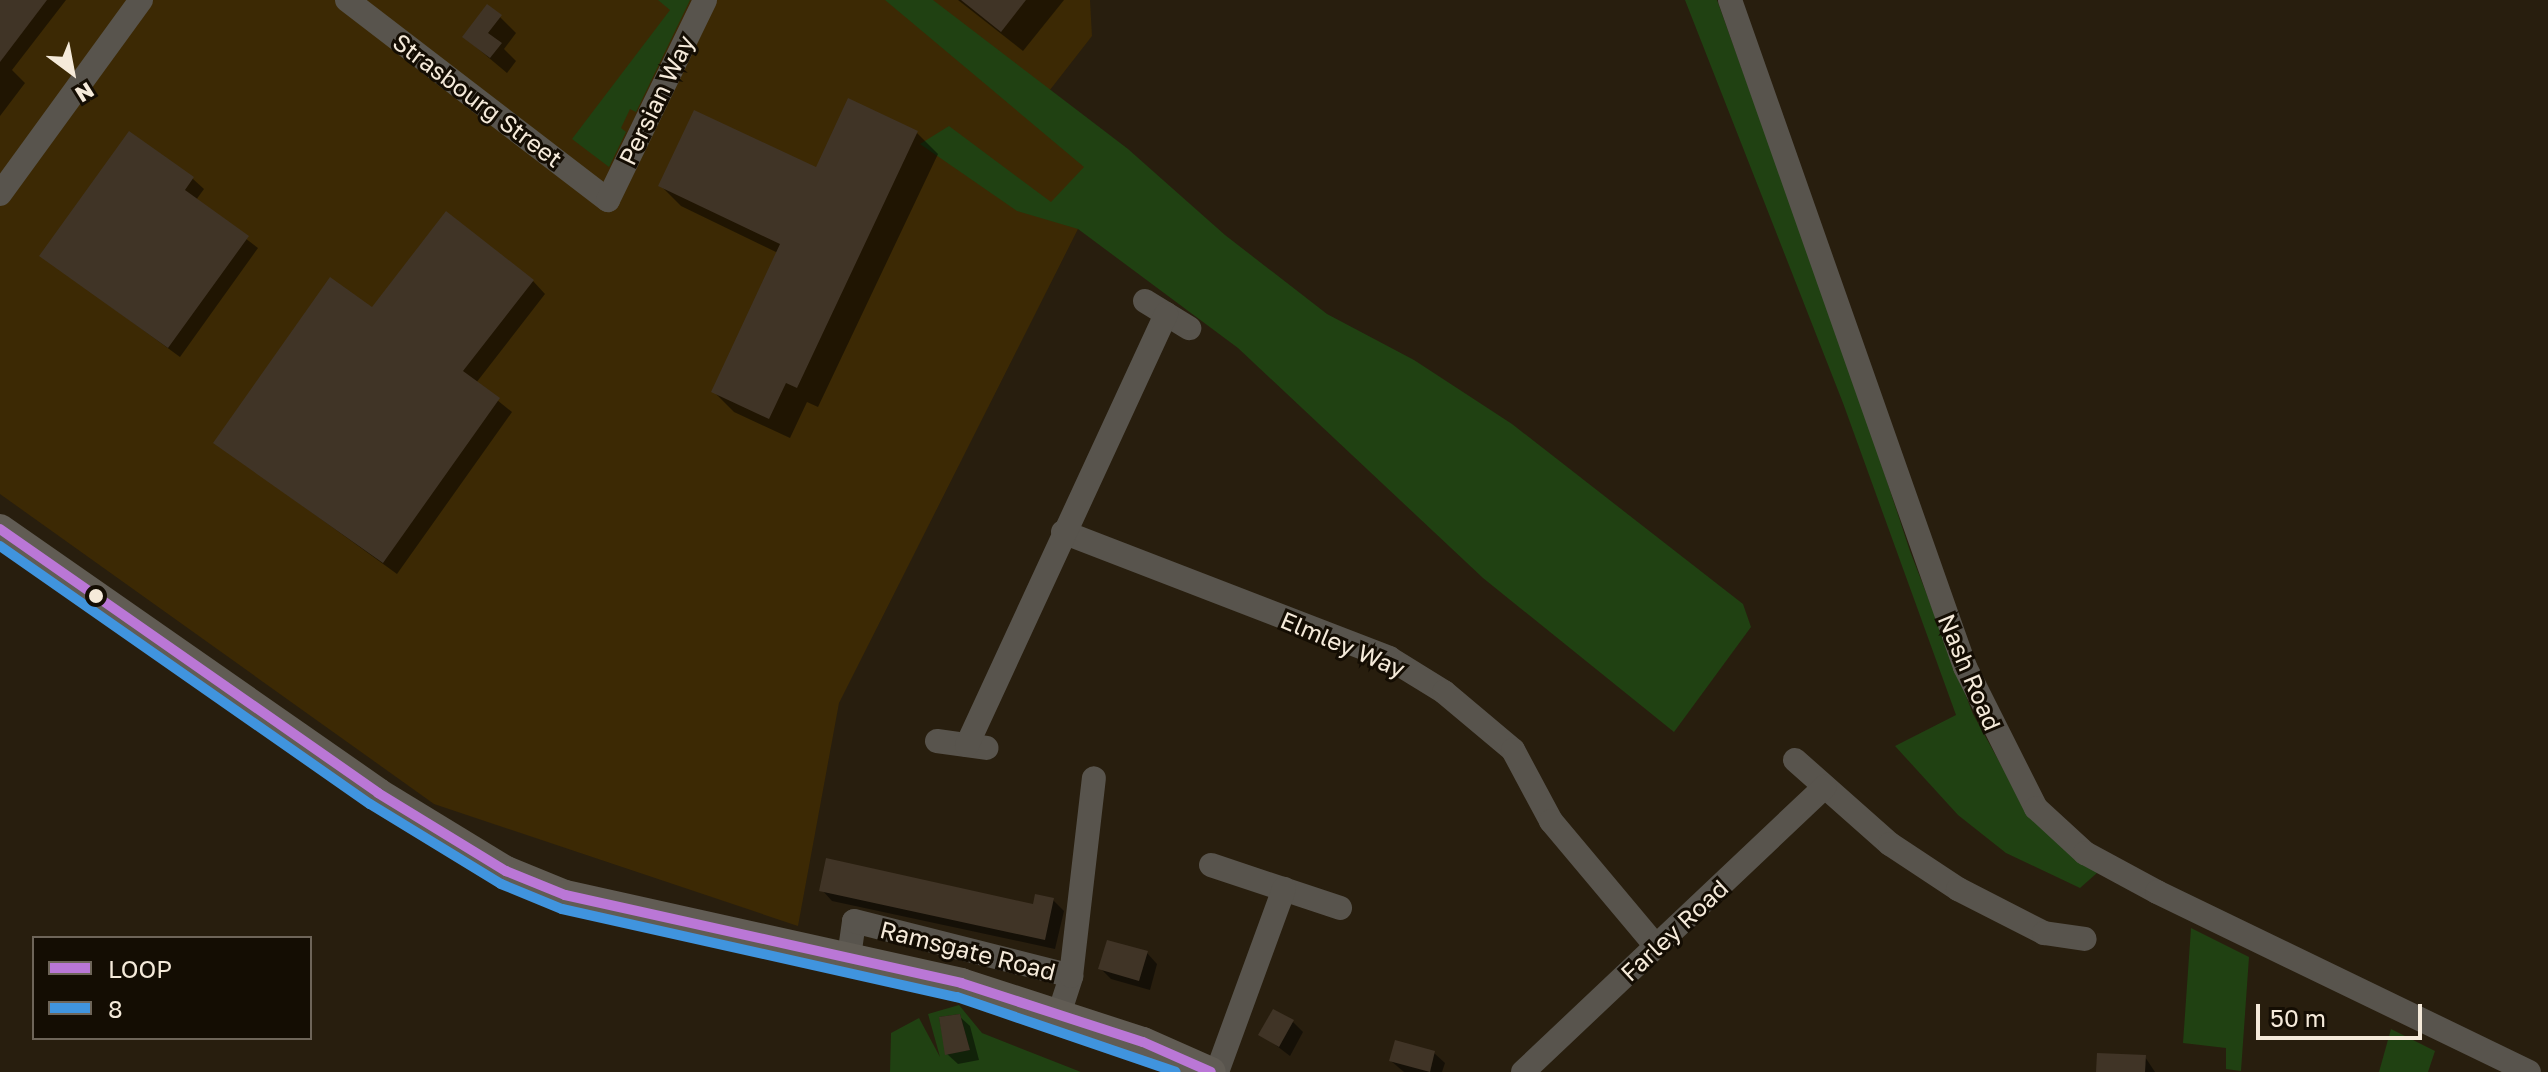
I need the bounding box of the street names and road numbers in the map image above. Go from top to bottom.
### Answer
street label: Strasbourg Street [388,27,568,173]
street label: Persian Way [612,30,700,170]
street label: Elmley Way [1276,605,1410,683]
street label: Nash Road [1933,609,2007,735]
street label: Farley Road [1615,873,1733,987]
street label: Ramsgate Road [877,914,1059,986]

